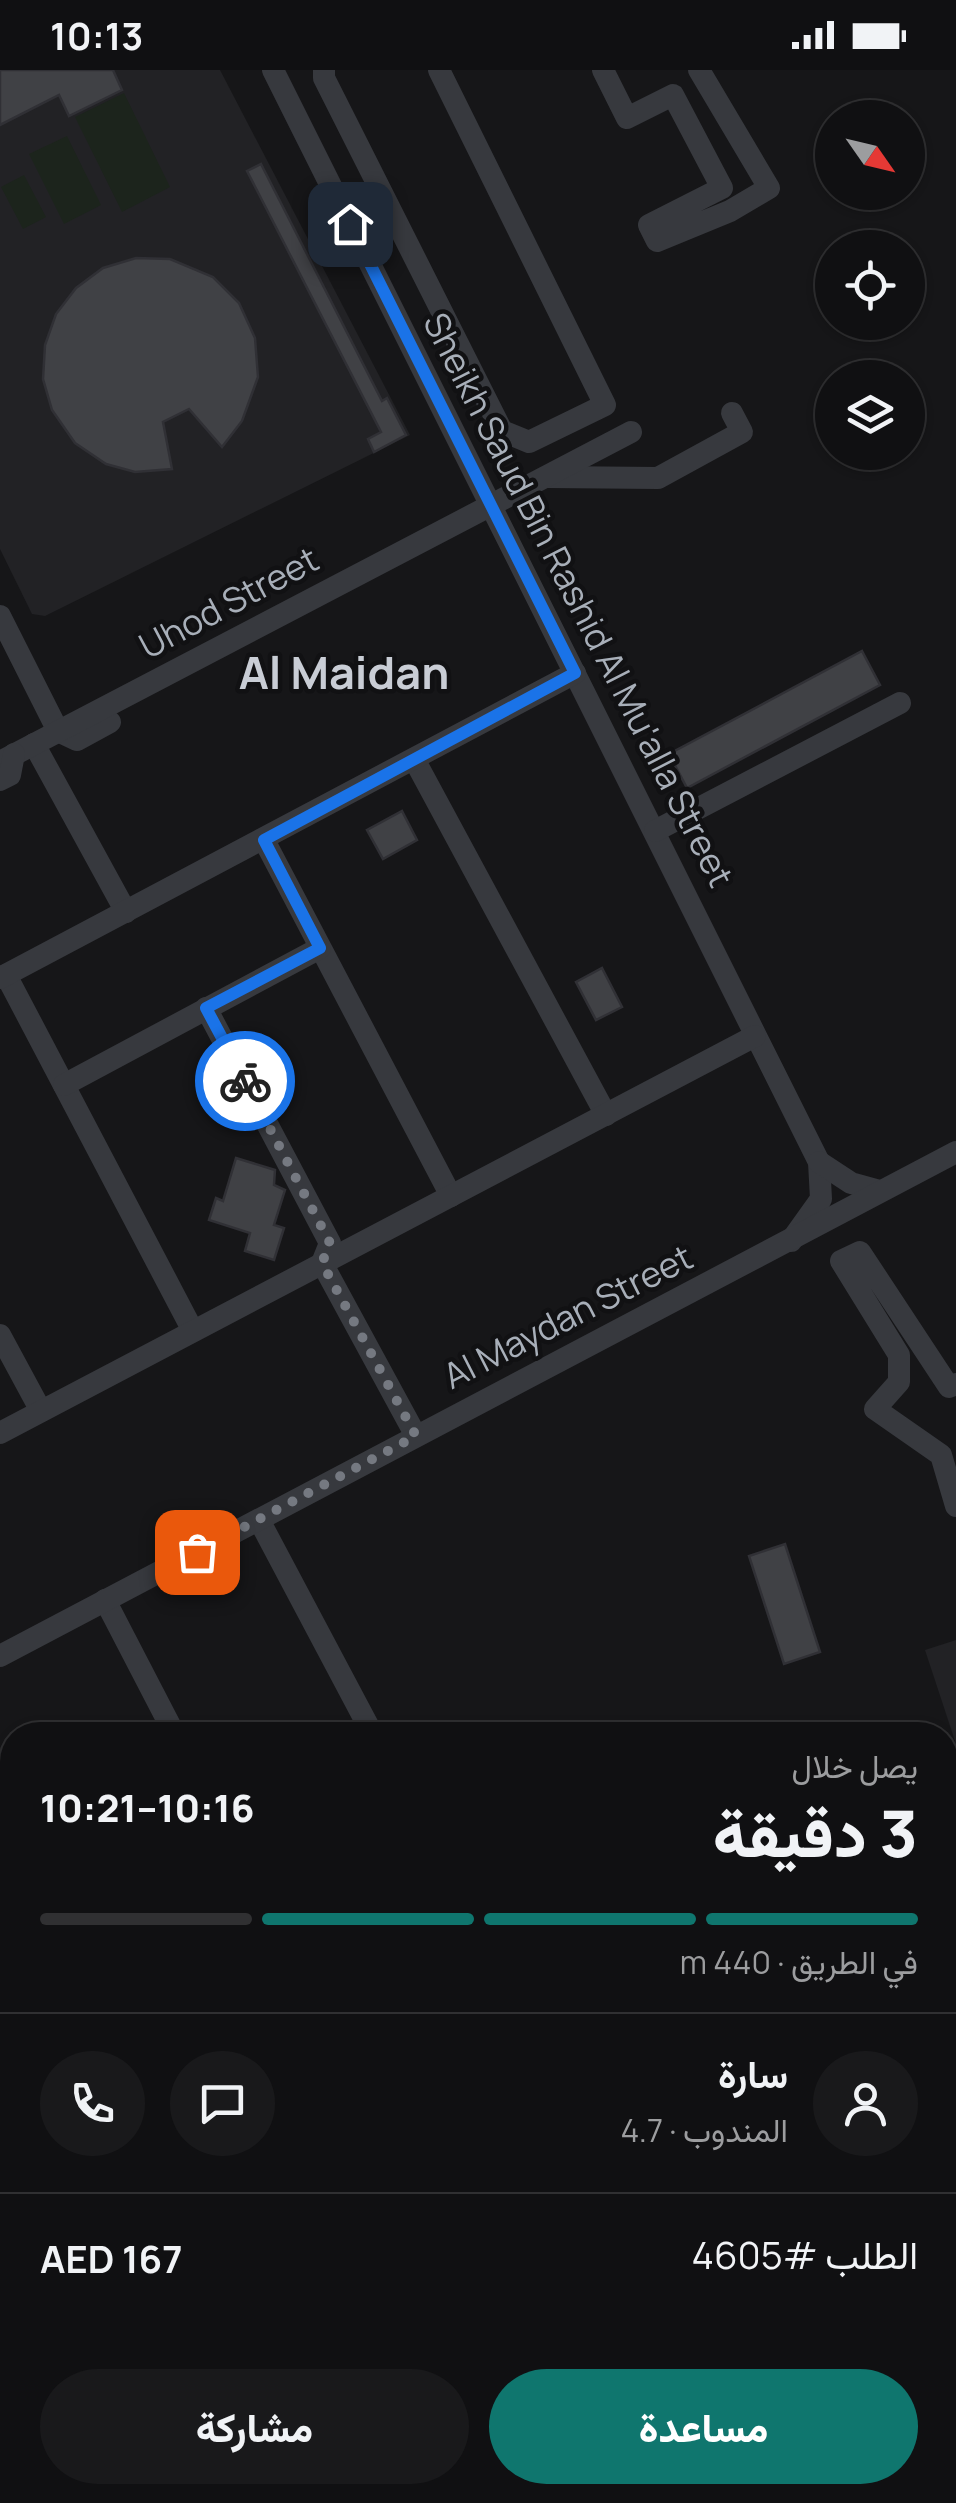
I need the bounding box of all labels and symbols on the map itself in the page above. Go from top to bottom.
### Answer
north arrow [815,100,925,210]
pin [308,182,393,267]
street label: Sheikh Saud Bin Rashid Al Mu'alla Street [413,304,745,895]
street label: Uhod Street [130,535,327,669]
district label: Al Maidan [239,641,449,703]
courier [195,1031,295,1131]
street label: Al Maydan Street [435,1233,700,1400]
pin [155,1510,240,1595]

